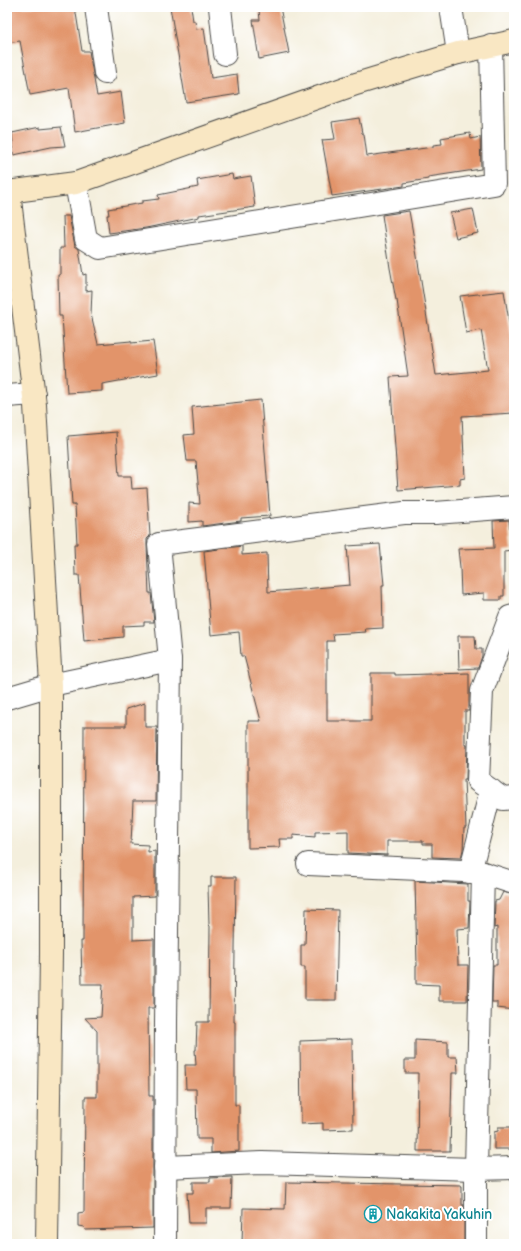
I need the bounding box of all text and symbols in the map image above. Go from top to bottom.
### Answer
building icon: Nakakita Yakuhin [363,1204,383,1224]
place label: Nakakita Yakuhin [386,1206,492,1223]

